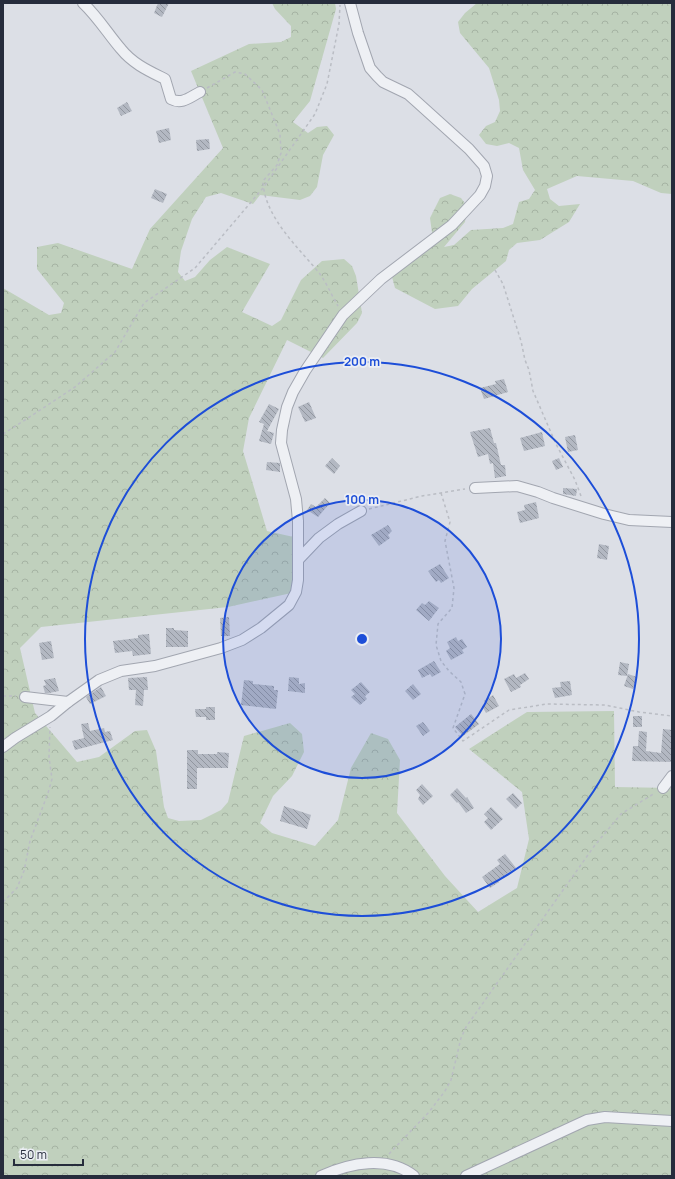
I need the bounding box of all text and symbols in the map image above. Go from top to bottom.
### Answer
text: 200 m [344,353,380,370]
text: 100 m [345,491,379,508]
centre of rings [355,632,369,646]
scale bar [14,1141,83,1167]
text: 50 m [20,1146,47,1163]

